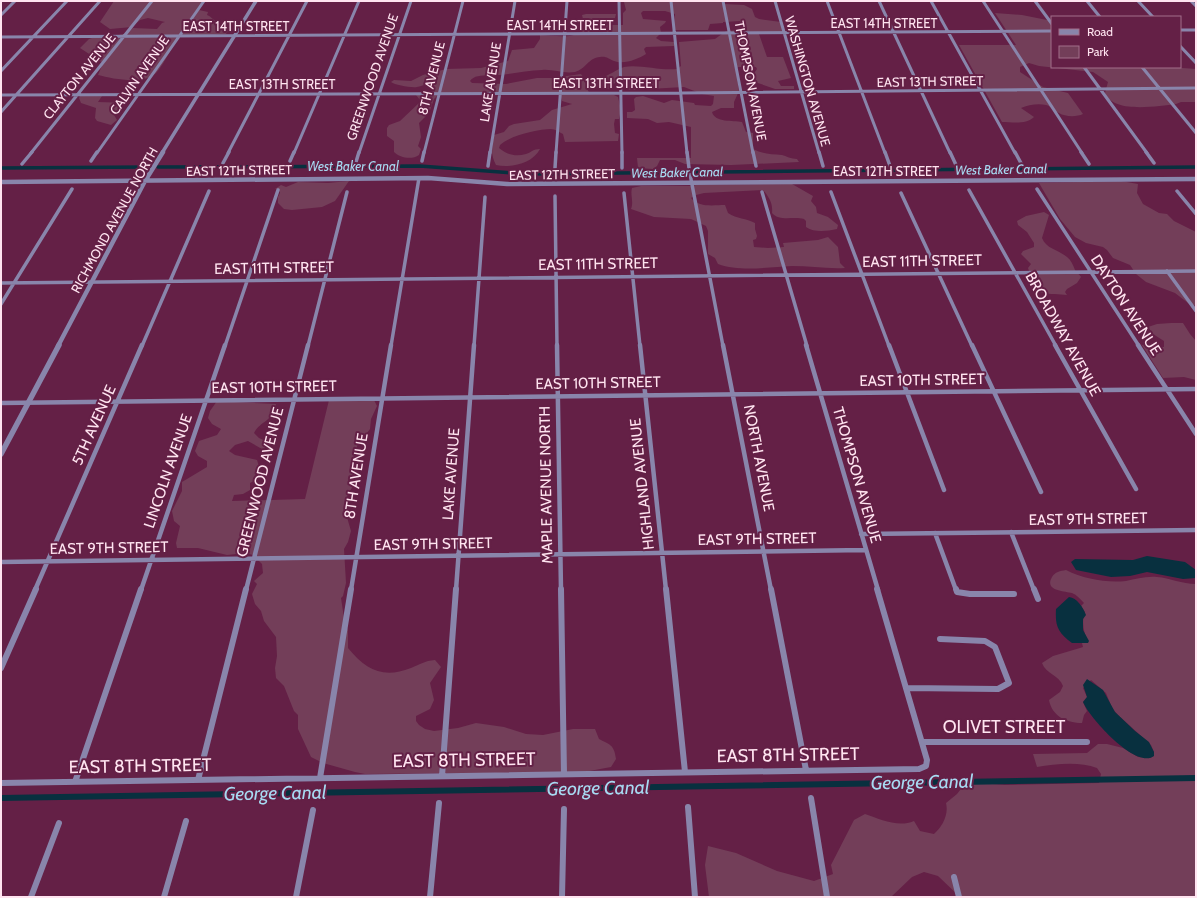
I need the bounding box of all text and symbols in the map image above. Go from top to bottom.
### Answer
street label: GREENWOOD AVENUE [343,12,401,142]
street label: WASHINGTON AVENUE [782,14,834,148]
street label: EAST 14TH STREET [831,15,938,31]
legend [1051,16,1181,68]
street label: EAST 14TH STREET [507,17,614,33]
street label: EAST 14TH STREET [183,18,290,34]
street label: THOMPSON AVENUE [732,20,770,142]
text: Road [1087,24,1113,39]
street label: CLAYTON AVENUE [39,30,119,122]
street label: CALVIN AVENUE [106,32,172,118]
street label: 8TH AVENUE [414,40,448,116]
street label: LAKE AVENUE [476,41,504,123]
text: Park [1087,44,1109,59]
street label: EAST 13TH STREET [877,72,984,90]
street label: EAST 13TH STREET [553,75,659,91]
street label: EAST 13TH STREET [229,76,335,92]
street label: RICHMOND AVENUE NORTH [67,144,161,296]
water label: West Baker Canal [307,158,399,174]
water label: West Baker Canal [955,160,1047,178]
street label: EAST 12TH STREET [186,161,292,179]
water label: West Baker Canal [631,163,723,181]
street label: EAST 12TH STREET [833,163,939,179]
street label: EAST 12TH STREET [509,165,615,183]
street label: EAST 11TH STREET [862,251,982,271]
street label: DAYTON AVENUE [1087,251,1165,359]
street label: EAST 11TH STREET [538,254,658,274]
street label: EAST 11TH STREET [214,258,334,278]
street label: BROADWAY AVENUE [1021,269,1105,399]
street label: EAST 10TH STREET [859,370,985,390]
street label: EAST 10TH STREET [535,373,661,393]
street label: EAST 10TH STREET [211,377,337,397]
street label: 5TH AVENUE [68,382,120,468]
street label: NORTH AVENUE [740,403,778,513]
street label: GREENWOOD AVENUE [233,405,287,559]
street label: THOMPSON AVENUE [829,405,885,545]
street label: MAPLE AVENUE NORTH [536,406,556,564]
street label: LINCOLN AVENUE [140,412,196,530]
street label: HIGHLAND AVENUE [626,417,658,551]
street label: LAKE AVENUE [439,427,463,521]
street label: 8TH AVENUE [340,432,372,520]
street label: EAST 9TH STREET [1029,509,1147,529]
street label: EAST 9TH STREET [698,529,816,549]
street label: EAST 9TH STREET [374,534,492,554]
street label: EAST 9TH STREET [50,538,168,558]
street label: OLIVET STREET [943,716,1066,738]
street label: EAST 8TH STREET [716,743,860,767]
street label: EAST 8TH STREET [392,748,536,772]
street label: EAST 8TH STREET [68,754,212,778]
water label: George Canal [870,770,974,794]
water label: George Canal [546,776,650,800]
water label: George Canal [223,781,327,805]

